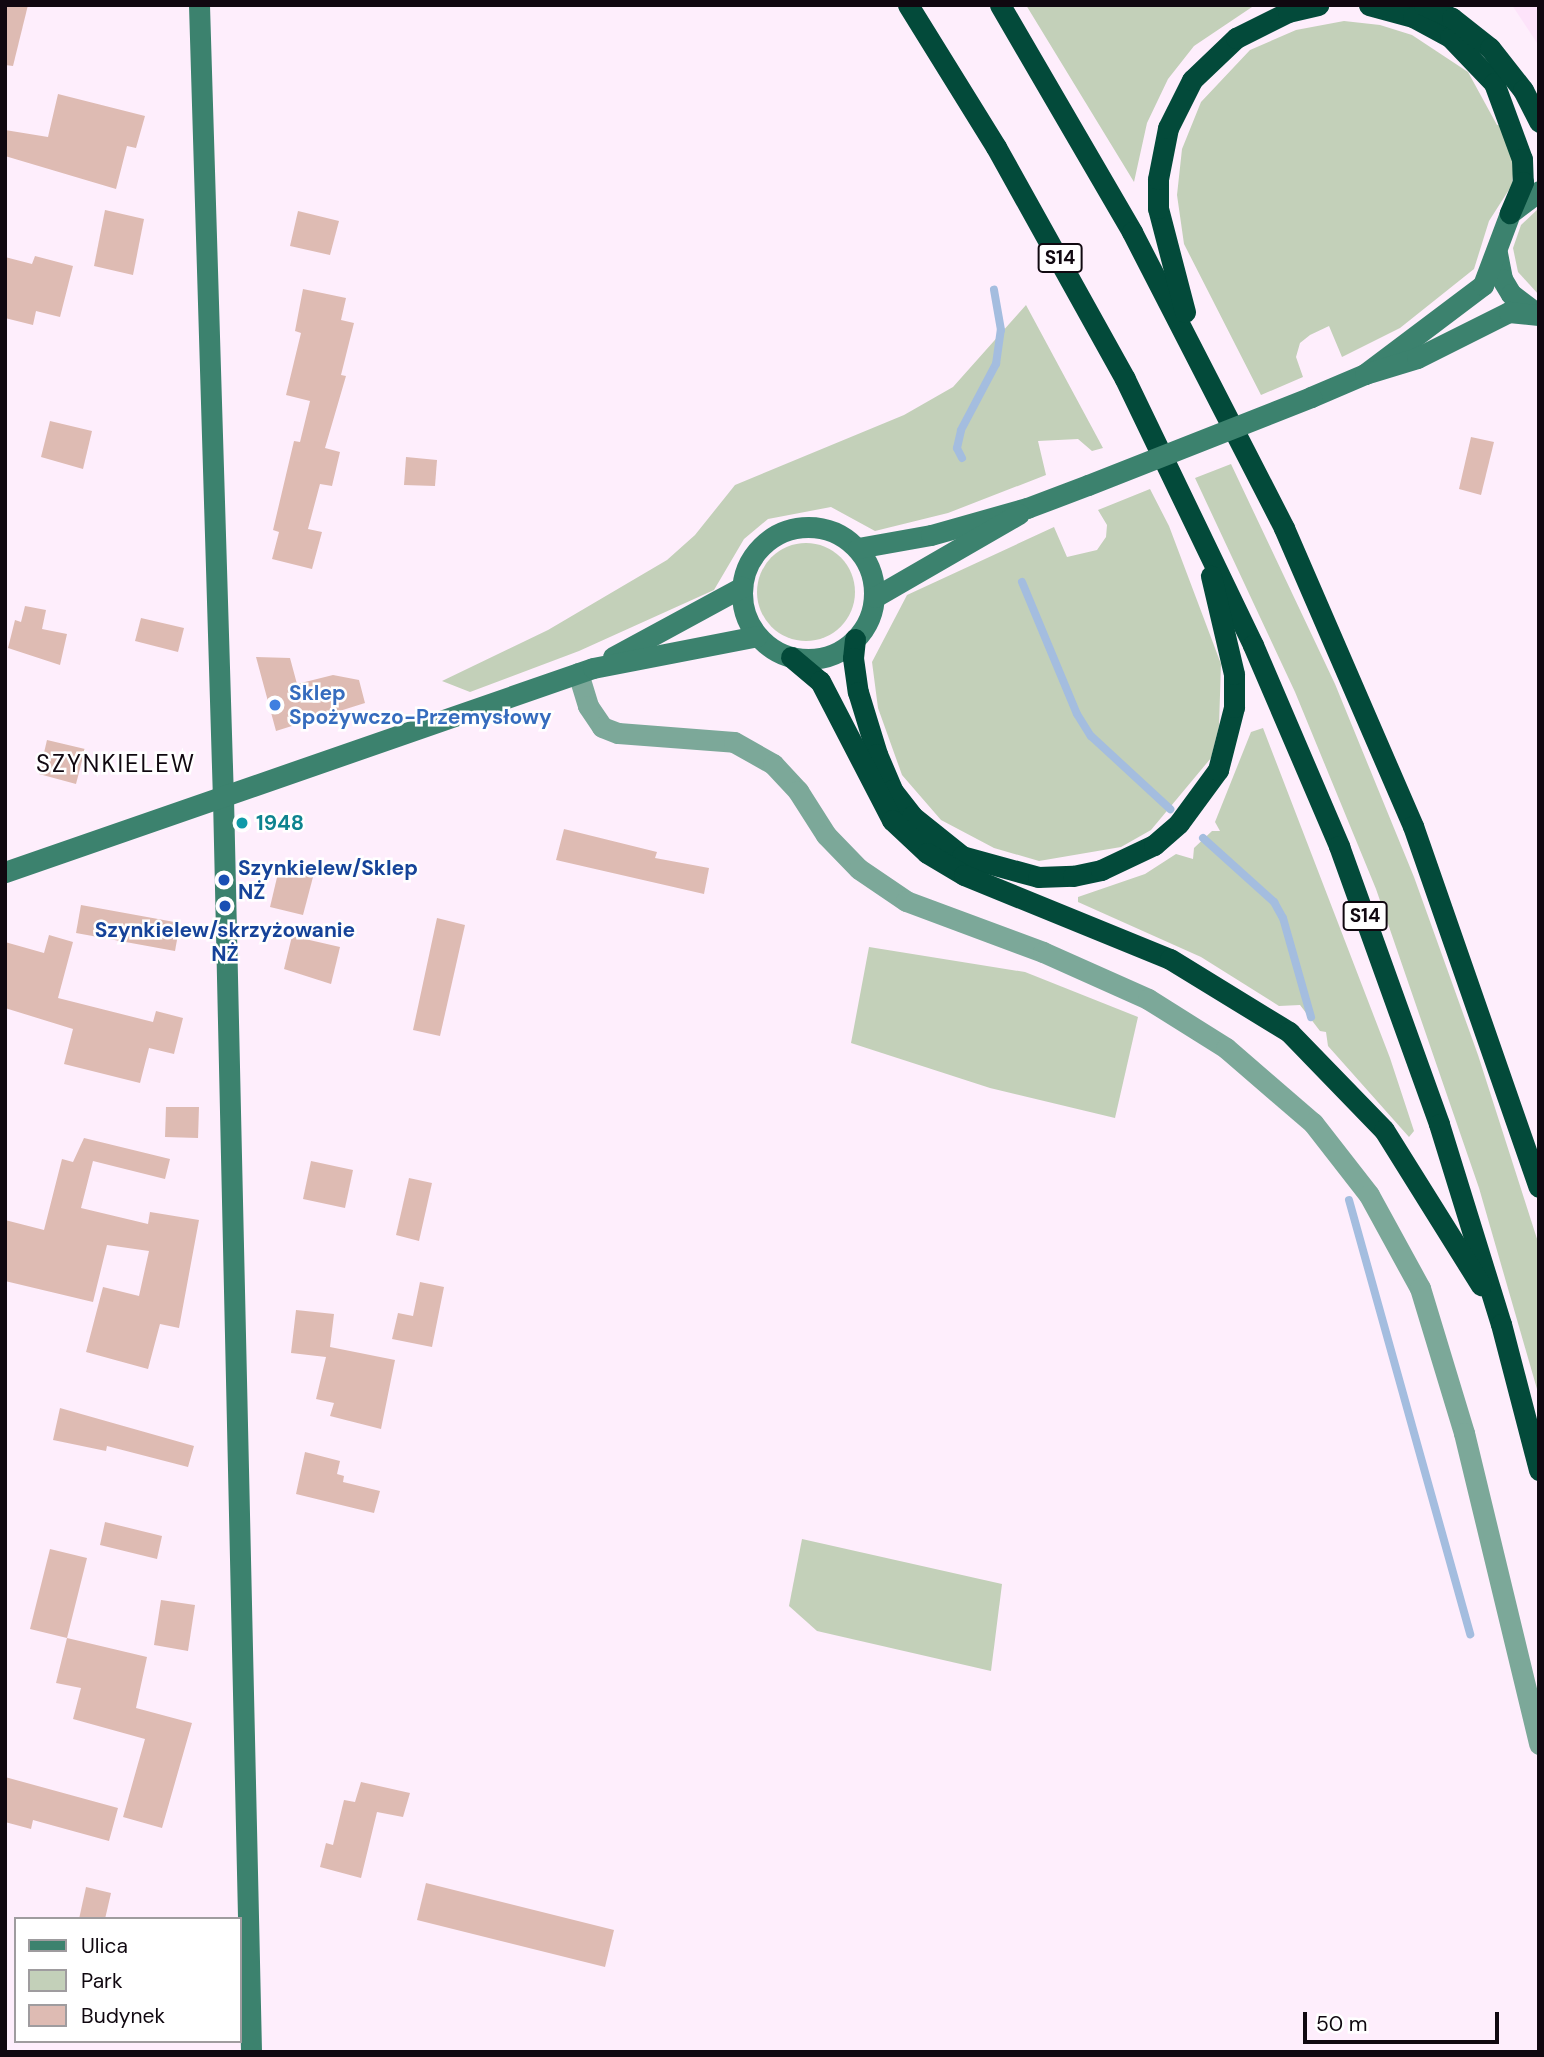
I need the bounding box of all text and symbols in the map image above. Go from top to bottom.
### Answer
road number: S14 [1037,242,1083,274]
place label: Sklep Spożywczo-Przemysłowy [289,680,552,730]
marker: Sklep Spożywczo-Przemysłowy [267,697,283,713]
district label: SZYNKIELEW [37,750,195,778]
place label: 1948 [256,810,304,836]
marker: 1948 [234,815,250,831]
place label: Szynkielew/Sklep NŻ [238,855,418,905]
marker: Szynkielew/Sklep NŻ [216,872,232,888]
marker: Szynkielew/skrzyżowanie NŻ [217,898,233,914]
road number: S14 [1342,900,1388,932]
place label: Szynkielew/skrzyżowanie NŻ [95,917,355,967]
legend [14,1917,242,2043]
text: Ulica [81,1932,128,1960]
text: Park [81,1967,122,1995]
scale bar [1306,1997,1502,2041]
text: Budynek [81,2002,165,2030]
text: 50 m [1316,2010,1367,2038]

